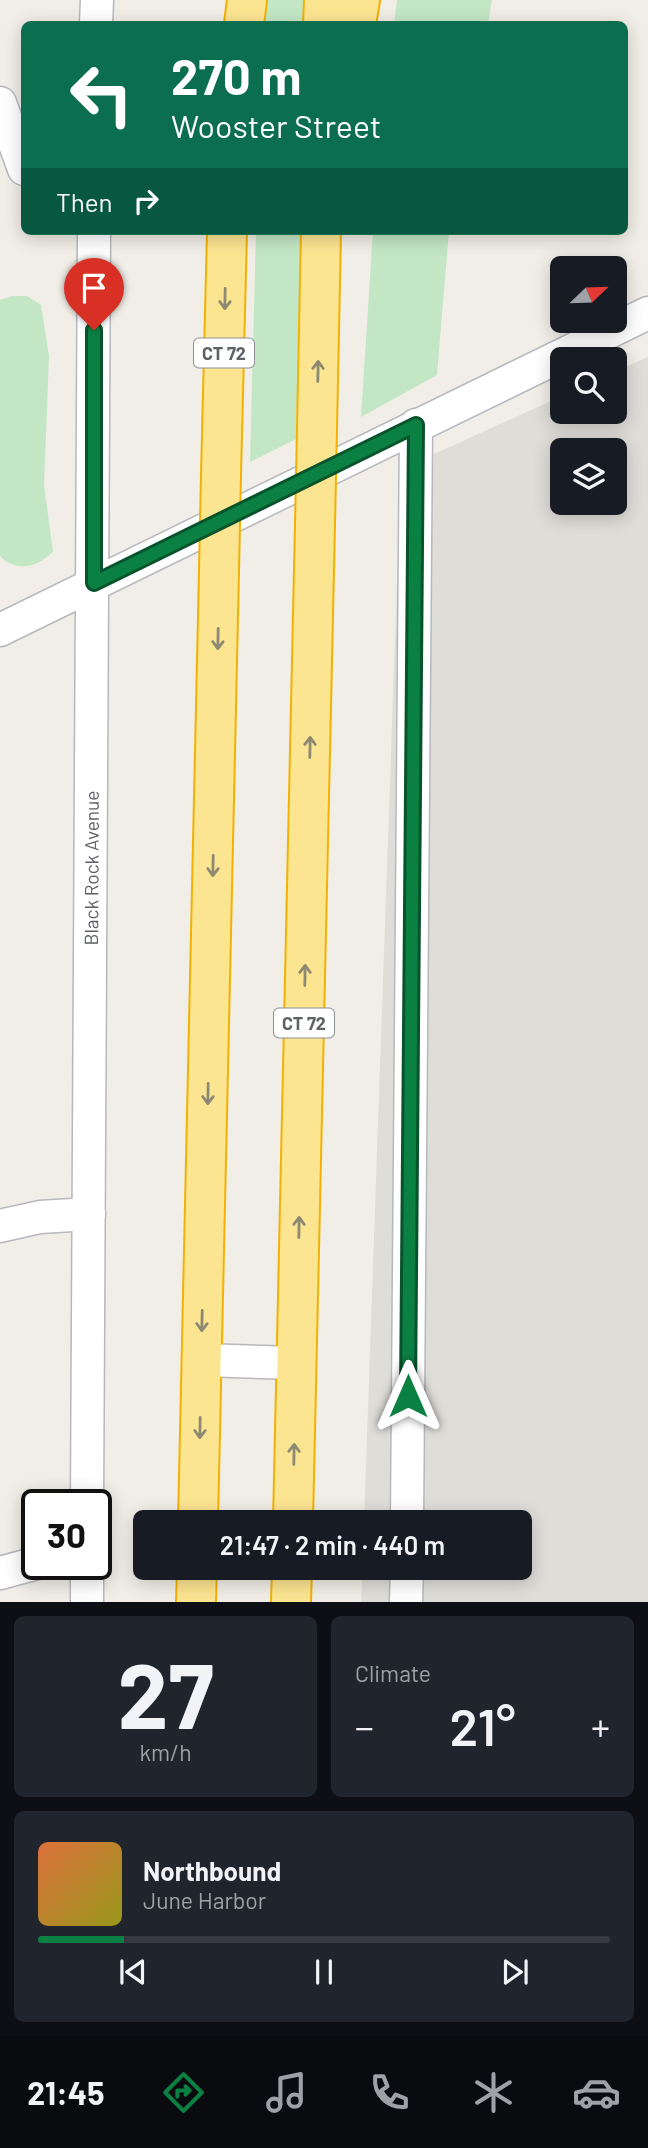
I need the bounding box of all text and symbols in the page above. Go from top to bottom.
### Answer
text: 270 m [171,46,301,105]
icon: left [56,49,147,140]
text: Wooster Street [171,106,381,144]
icon: right [127,182,165,220]
text: Then [56,186,113,217]
north arrow [550,256,626,332]
map controls [550,256,627,515]
pin [64,258,124,330]
icon: arrive [75,269,113,307]
one-way arrow [219,287,232,310]
road number: CT 72 [194,338,254,368]
button: search [550,347,627,424]
one-way arrow [312,360,325,383]
button: layers [550,438,627,515]
one-way arrow [211,627,224,650]
one-way arrow [303,736,317,759]
street label: Black Rock Avenue [79,791,102,946]
one-way arrow [206,855,219,878]
one-way arrow [298,964,312,987]
road number: CT 72 [274,1008,334,1038]
one-way arrow [201,1082,214,1105]
one-way arrow [293,1216,306,1239]
one-way arrow [196,1309,209,1332]
position arrow [371,1359,445,1433]
one-way arrow [193,1417,207,1440]
one-way arrow [287,1443,301,1466]
speed limit sign: 30 [21,1489,112,1580]
text: 21:47 · 2 min · 440 m [220,1529,445,1560]
text: 27 [117,1638,214,1747]
text: Climate [355,1659,431,1687]
text: 21° [449,1694,516,1756]
text: − [355,1703,374,1749]
text: + [591,1703,610,1749]
text: km/h [139,1738,192,1766]
text: Northbound [143,1855,281,1886]
text: June Harbor [143,1886,266,1914]
icon: previous [114,1953,152,1991]
icon: pause [305,1953,343,1991]
icon: next [496,1953,534,1991]
icon: directions [159,2068,208,2117]
icon: music [262,2068,311,2117]
icon: phone [365,2068,414,2117]
icon: climate [469,2068,518,2117]
icon: car [572,2068,621,2117]
text: 21:45 [27,2073,104,2111]

